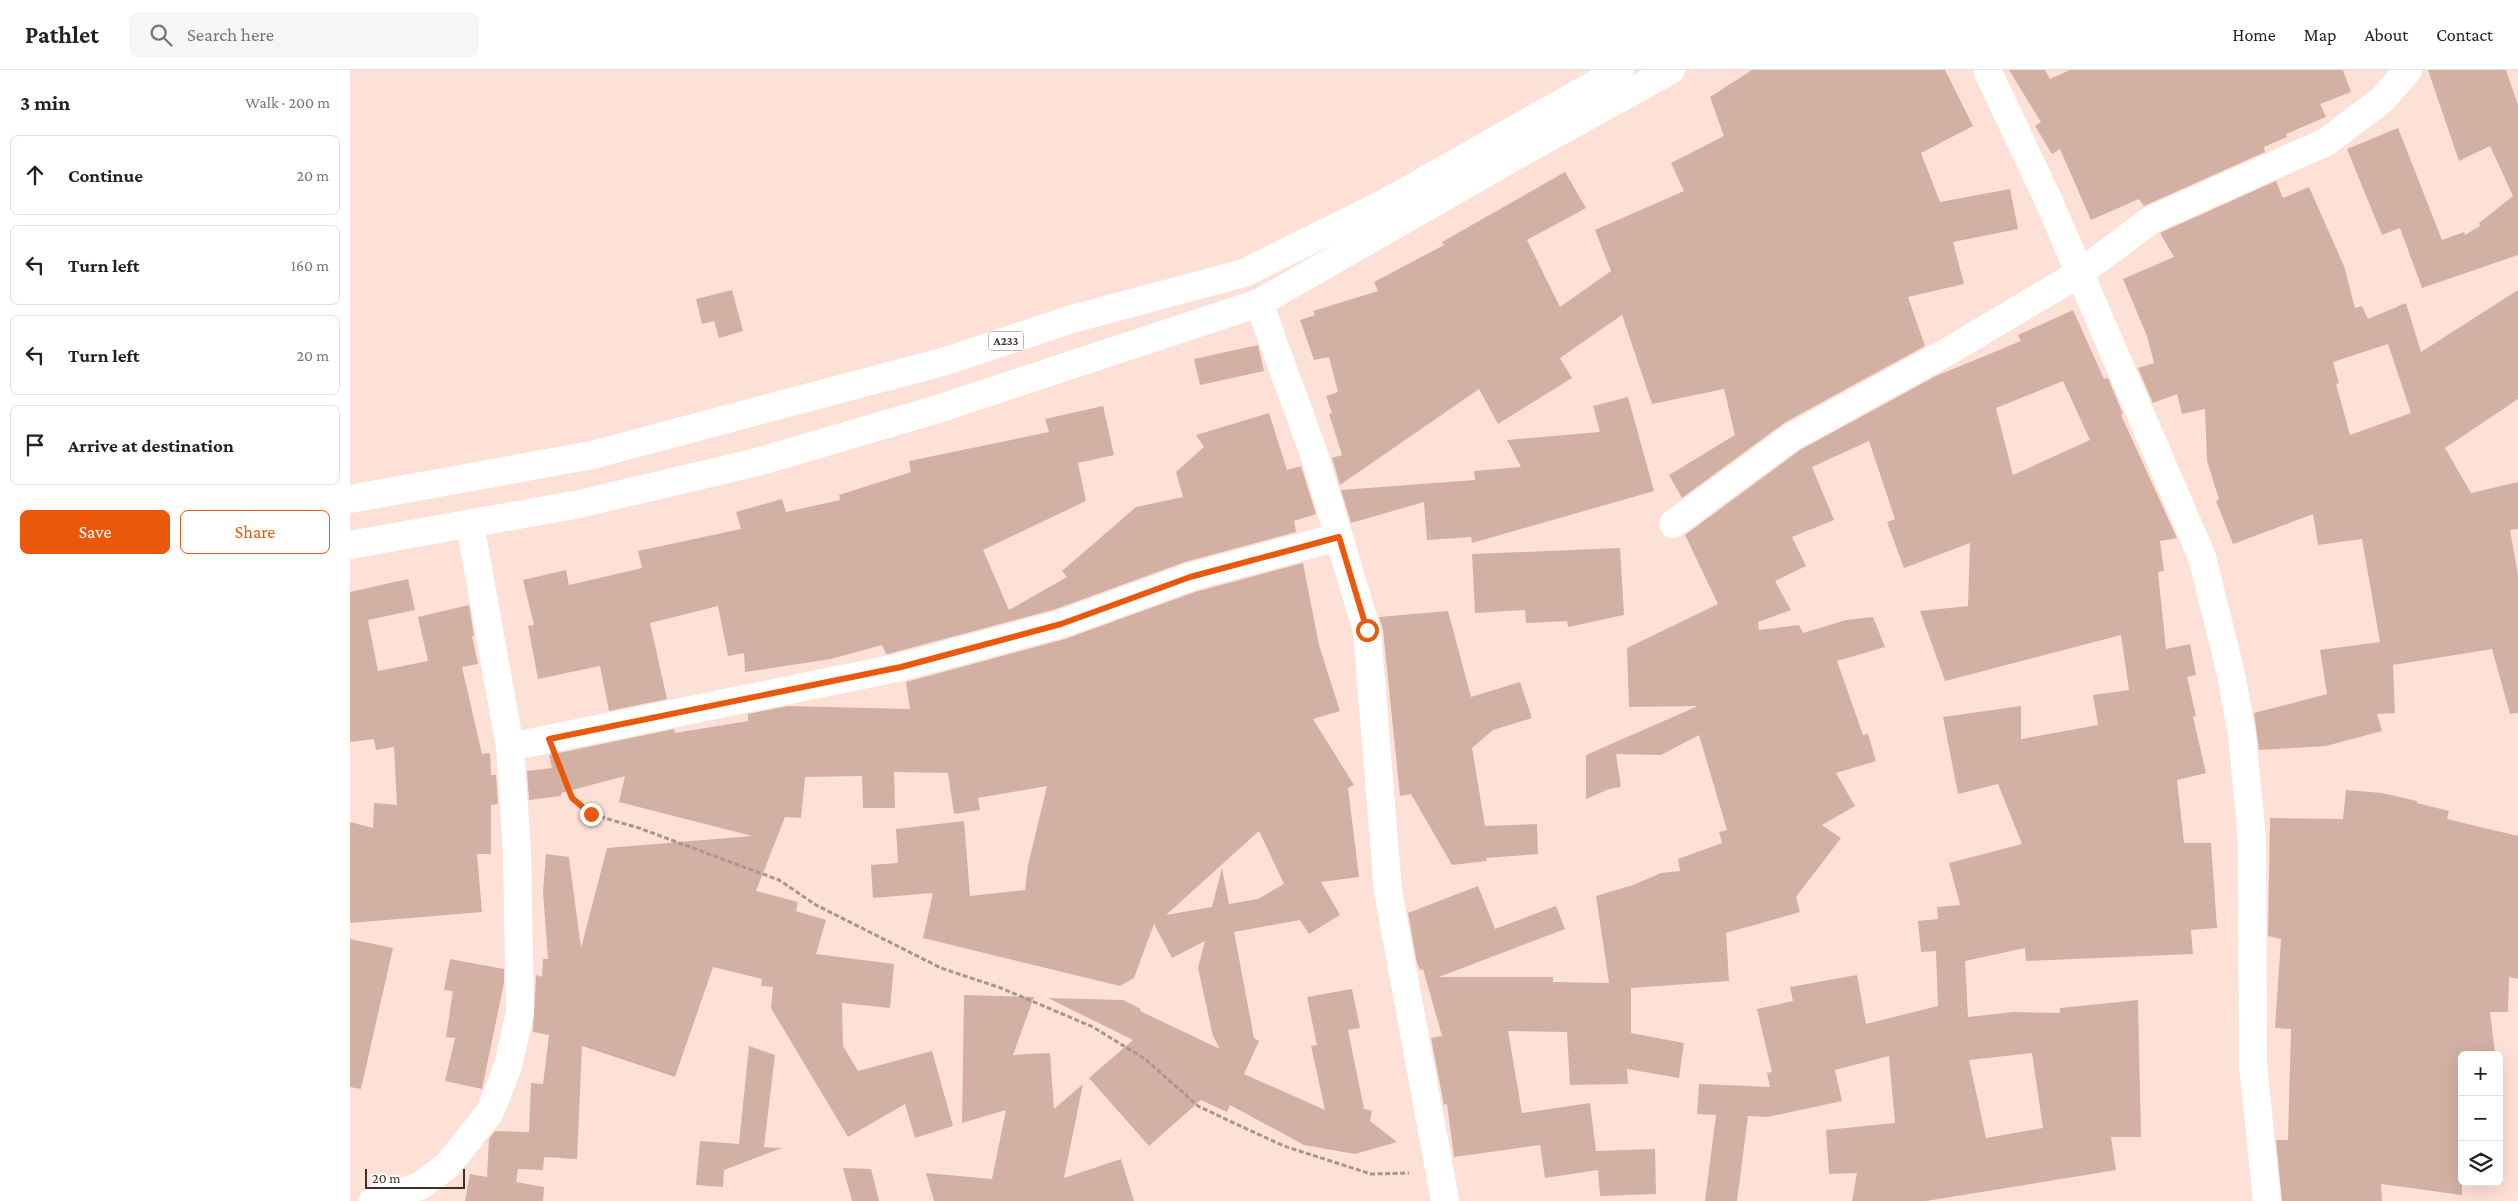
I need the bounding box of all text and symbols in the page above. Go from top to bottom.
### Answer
search box [129,12,479,57]
text: Pathlet [25,21,99,48]
icon: search [147,21,175,49]
text: Search here [187,24,274,45]
text: Home [2233,25,2276,45]
text: Map [2304,25,2336,45]
text: About [2364,25,2408,45]
text: Contact [2436,25,2493,45]
text: 3 min [20,91,70,115]
text: Walk · 200 m [245,94,330,111]
icon: ahead [21,161,49,189]
text: Continue [68,165,143,186]
text: 20 m [296,167,329,184]
icon: left [21,251,49,279]
text: Turn left [68,255,140,276]
text: 160 m [291,257,329,274]
road number: A233 [988,332,1024,350]
icon: left [21,341,49,369]
text: Turn left [68,345,140,366]
text: 20 m [296,347,329,364]
icon: arrive [21,431,49,459]
text: Arrive at destination [68,435,234,456]
button: Save [20,510,170,554]
button: Share [180,510,330,554]
route start [1356,619,1379,642]
route end [580,803,603,826]
map controls [2458,1051,2503,1186]
button: + [2458,1051,2503,1096]
button: − [2458,1096,2503,1141]
button: layers [2458,1141,2503,1186]
scale bar [365,1166,465,1189]
text: 20 m [372,1170,400,1186]

